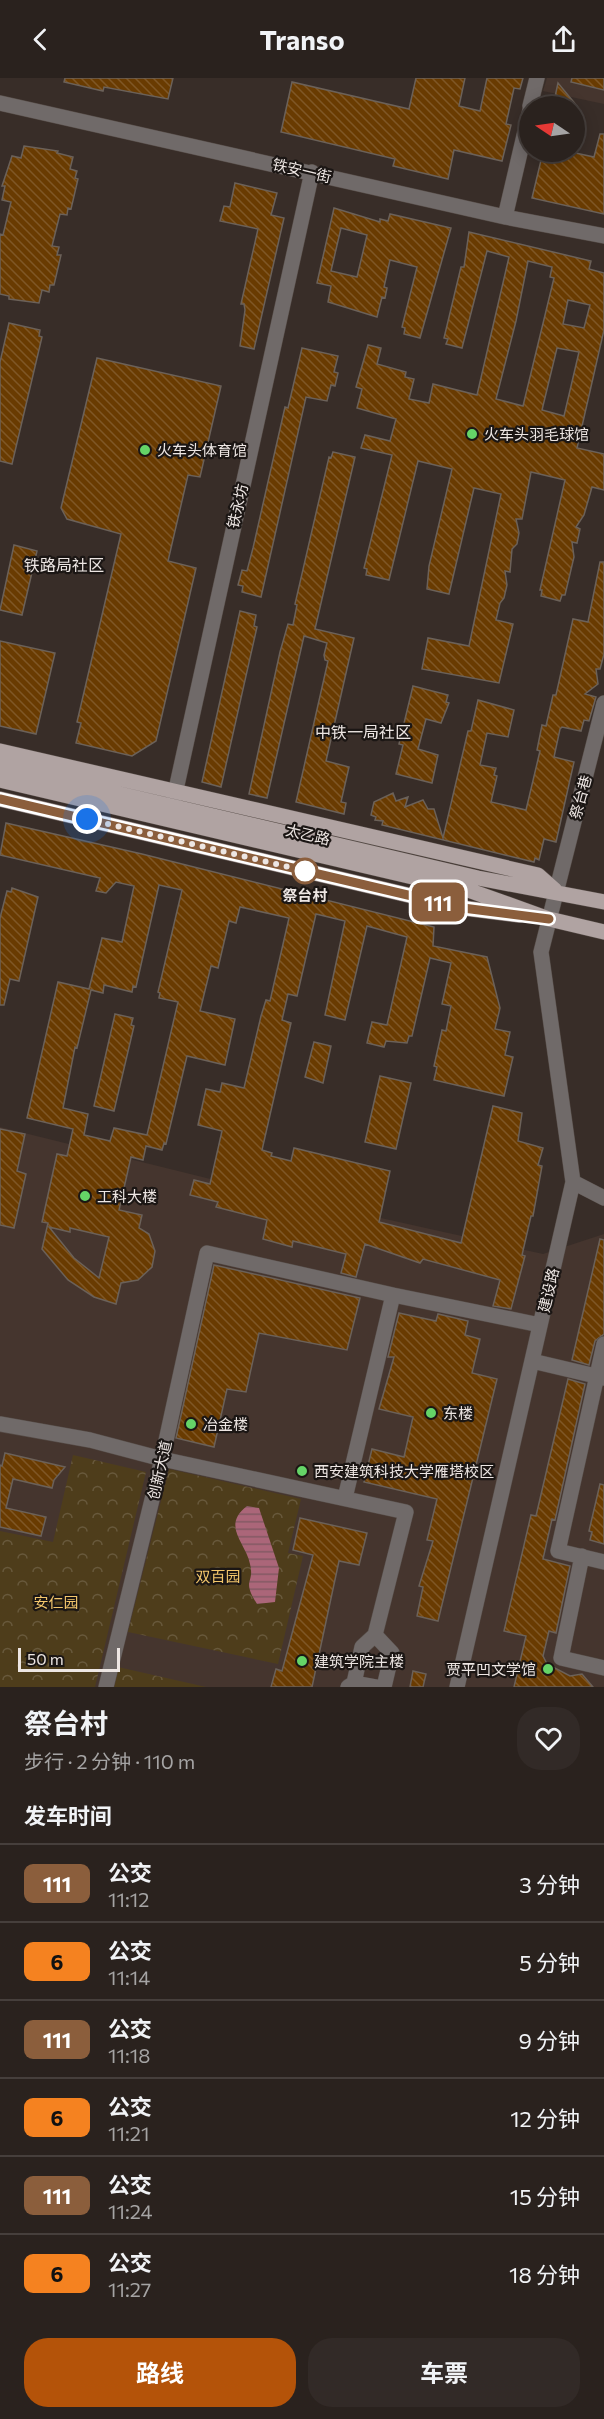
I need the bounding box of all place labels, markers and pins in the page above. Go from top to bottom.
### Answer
place label: 火车头羽毛球馆 [484,425,589,443]
marker: 火车头羽毛球馆 [465,427,479,441]
place label: 火车头体育馆 [157,441,247,459]
marker: 火车头体育馆 [138,443,152,457]
marker: 祭台村 [292,858,318,884]
place label: 祭台村 [282,886,328,904]
place label: 工科大楼 [97,1187,157,1205]
marker: 工科大楼 [78,1189,92,1203]
place label: 东楼 [443,1404,473,1422]
marker: 东楼 [424,1406,438,1420]
place label: 冶金楼 [203,1415,248,1433]
marker: 冶金楼 [184,1417,198,1431]
place label: 西安建筑科技大学雁塔校区 [314,1462,494,1480]
marker: 西安建筑科技大学雁塔校区 [295,1464,309,1478]
place label: 建筑学院主楼 [314,1652,404,1670]
marker: 建筑学院主楼 [295,1654,309,1668]
place label: 贾平凹文学馆 [446,1660,536,1678]
marker: 贾平凹文学馆 [541,1662,555,1676]

